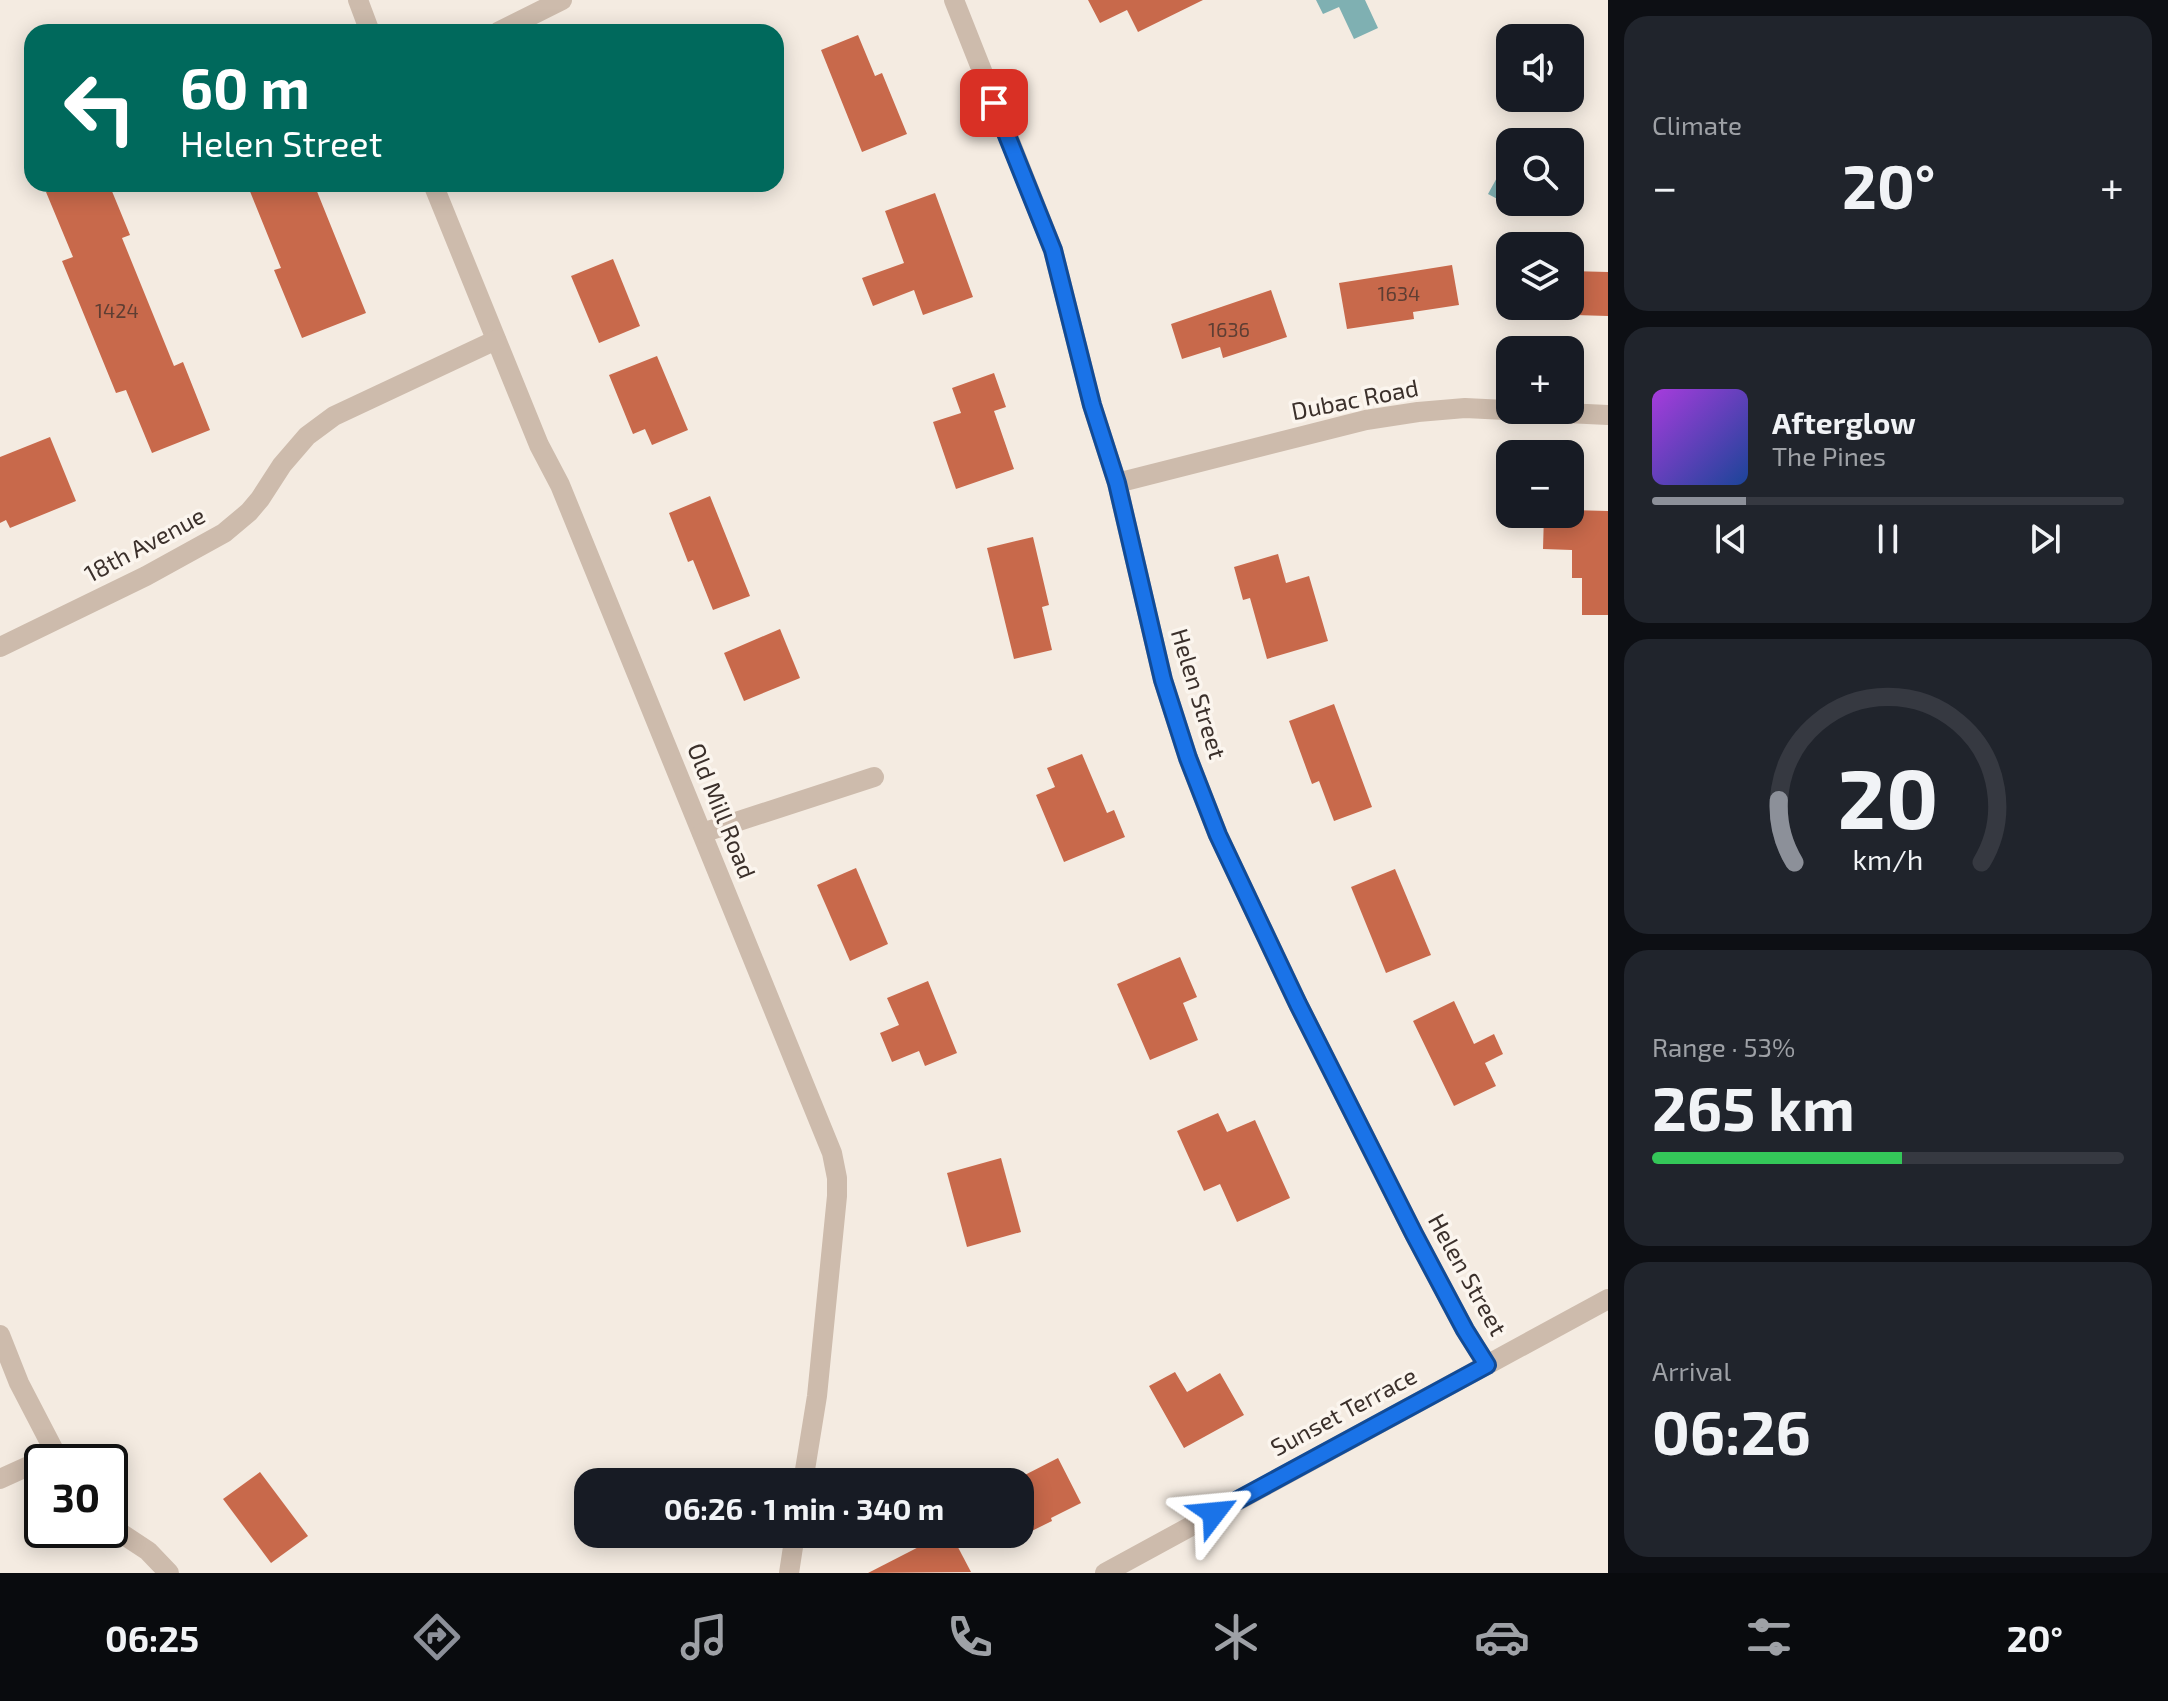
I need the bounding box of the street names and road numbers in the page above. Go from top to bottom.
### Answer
street label: Dubac Road [1289,372,1421,425]
street label: 18th Avenue [79,500,210,588]
street label: Helen Street [1166,625,1233,762]
street label: Old Mill Road [682,738,763,882]
street label: Helen Street [1423,1208,1514,1340]
street label: Sunset Terrace [1265,1360,1421,1461]

